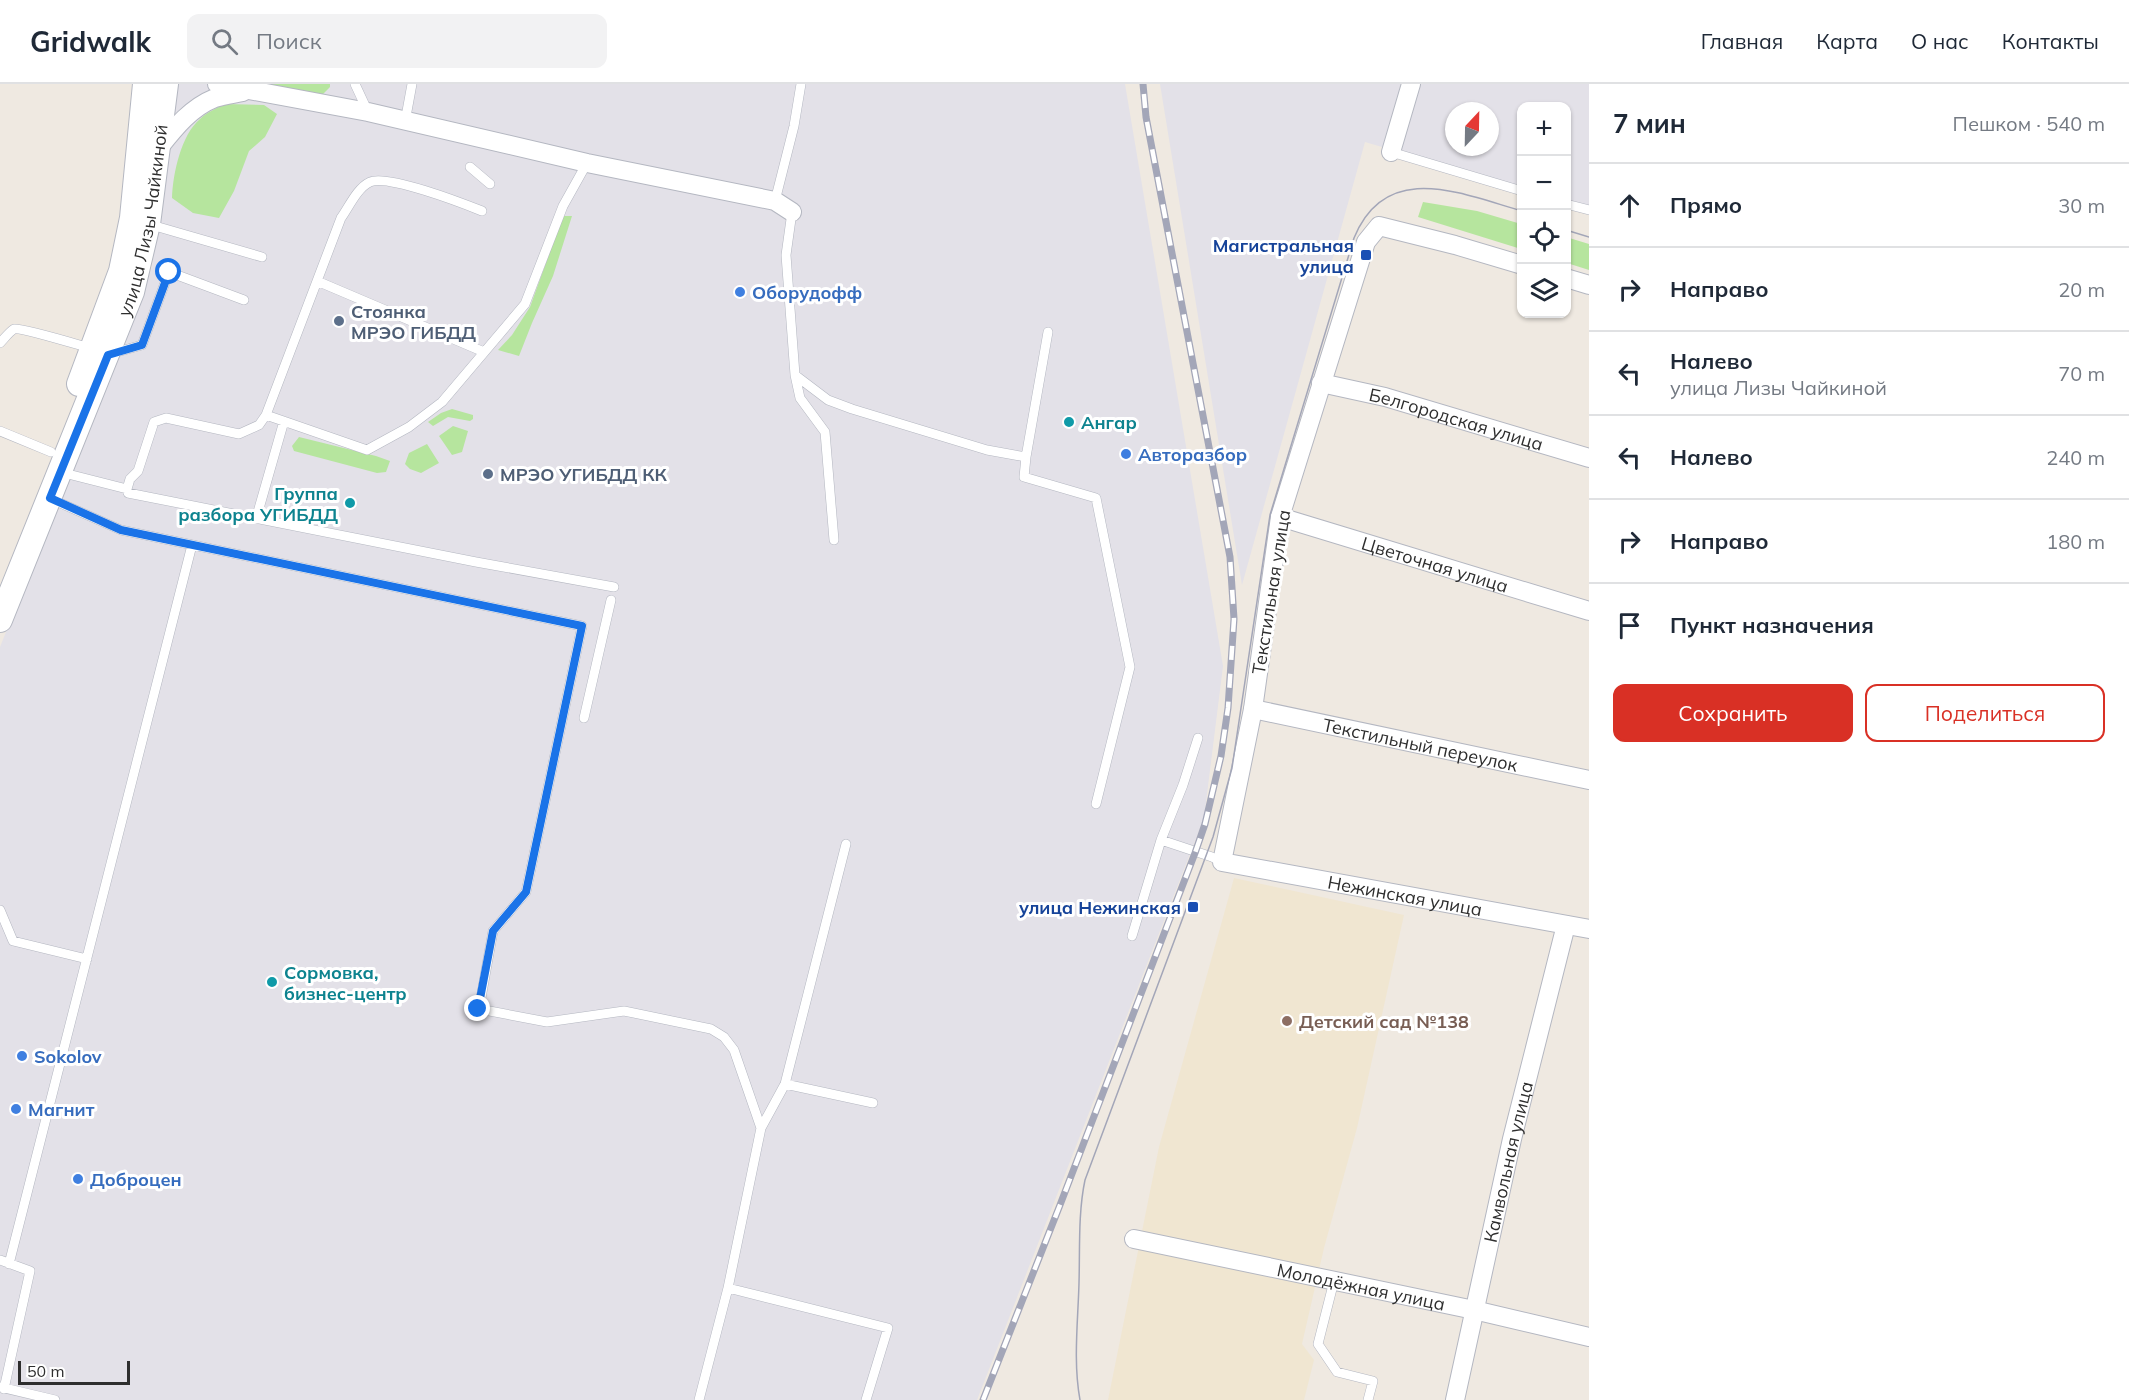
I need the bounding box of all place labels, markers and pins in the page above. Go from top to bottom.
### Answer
place label: Магистральная улица [1213,234,1354,278]
marker: Магистральная улица [1359,248,1373,262]
place label: Оборудофф [752,281,862,304]
marker: Оборудофф [733,285,747,299]
place label: Стоянка МРЭО ГИБДД [351,300,476,344]
marker: Стоянка МРЭО ГИБДД [332,314,346,328]
place label: Ангар [1081,411,1137,434]
marker: Ангар [1062,415,1076,429]
place label: Авторазбор [1138,443,1247,466]
marker: Авторазбор [1119,447,1133,461]
place label: МРЭО УГИБДД КК [500,463,668,486]
marker: МРЭО УГИБДД КК [481,467,495,481]
place label: Группа разбора УГИБДД [178,482,338,526]
marker: Группа разбора УГИБДД [343,496,357,510]
place label: улица Нежинская [1019,896,1181,919]
marker: улица Нежинская [1186,900,1200,914]
place label: Сормовка, бизнес-центр [284,961,407,1005]
marker: Сормовка, бизнес-центр [265,975,279,989]
place label: Детский сад №138 [1299,1010,1469,1033]
marker: Детский сад №138 [1280,1014,1294,1028]
place label: Sokolov [34,1045,102,1068]
marker: Sokolov [15,1049,29,1063]
place label: Магнит [28,1098,95,1121]
marker: Магнит [9,1102,23,1116]
place label: Доброцен [90,1168,182,1191]
marker: Доброцен [71,1172,85,1186]

